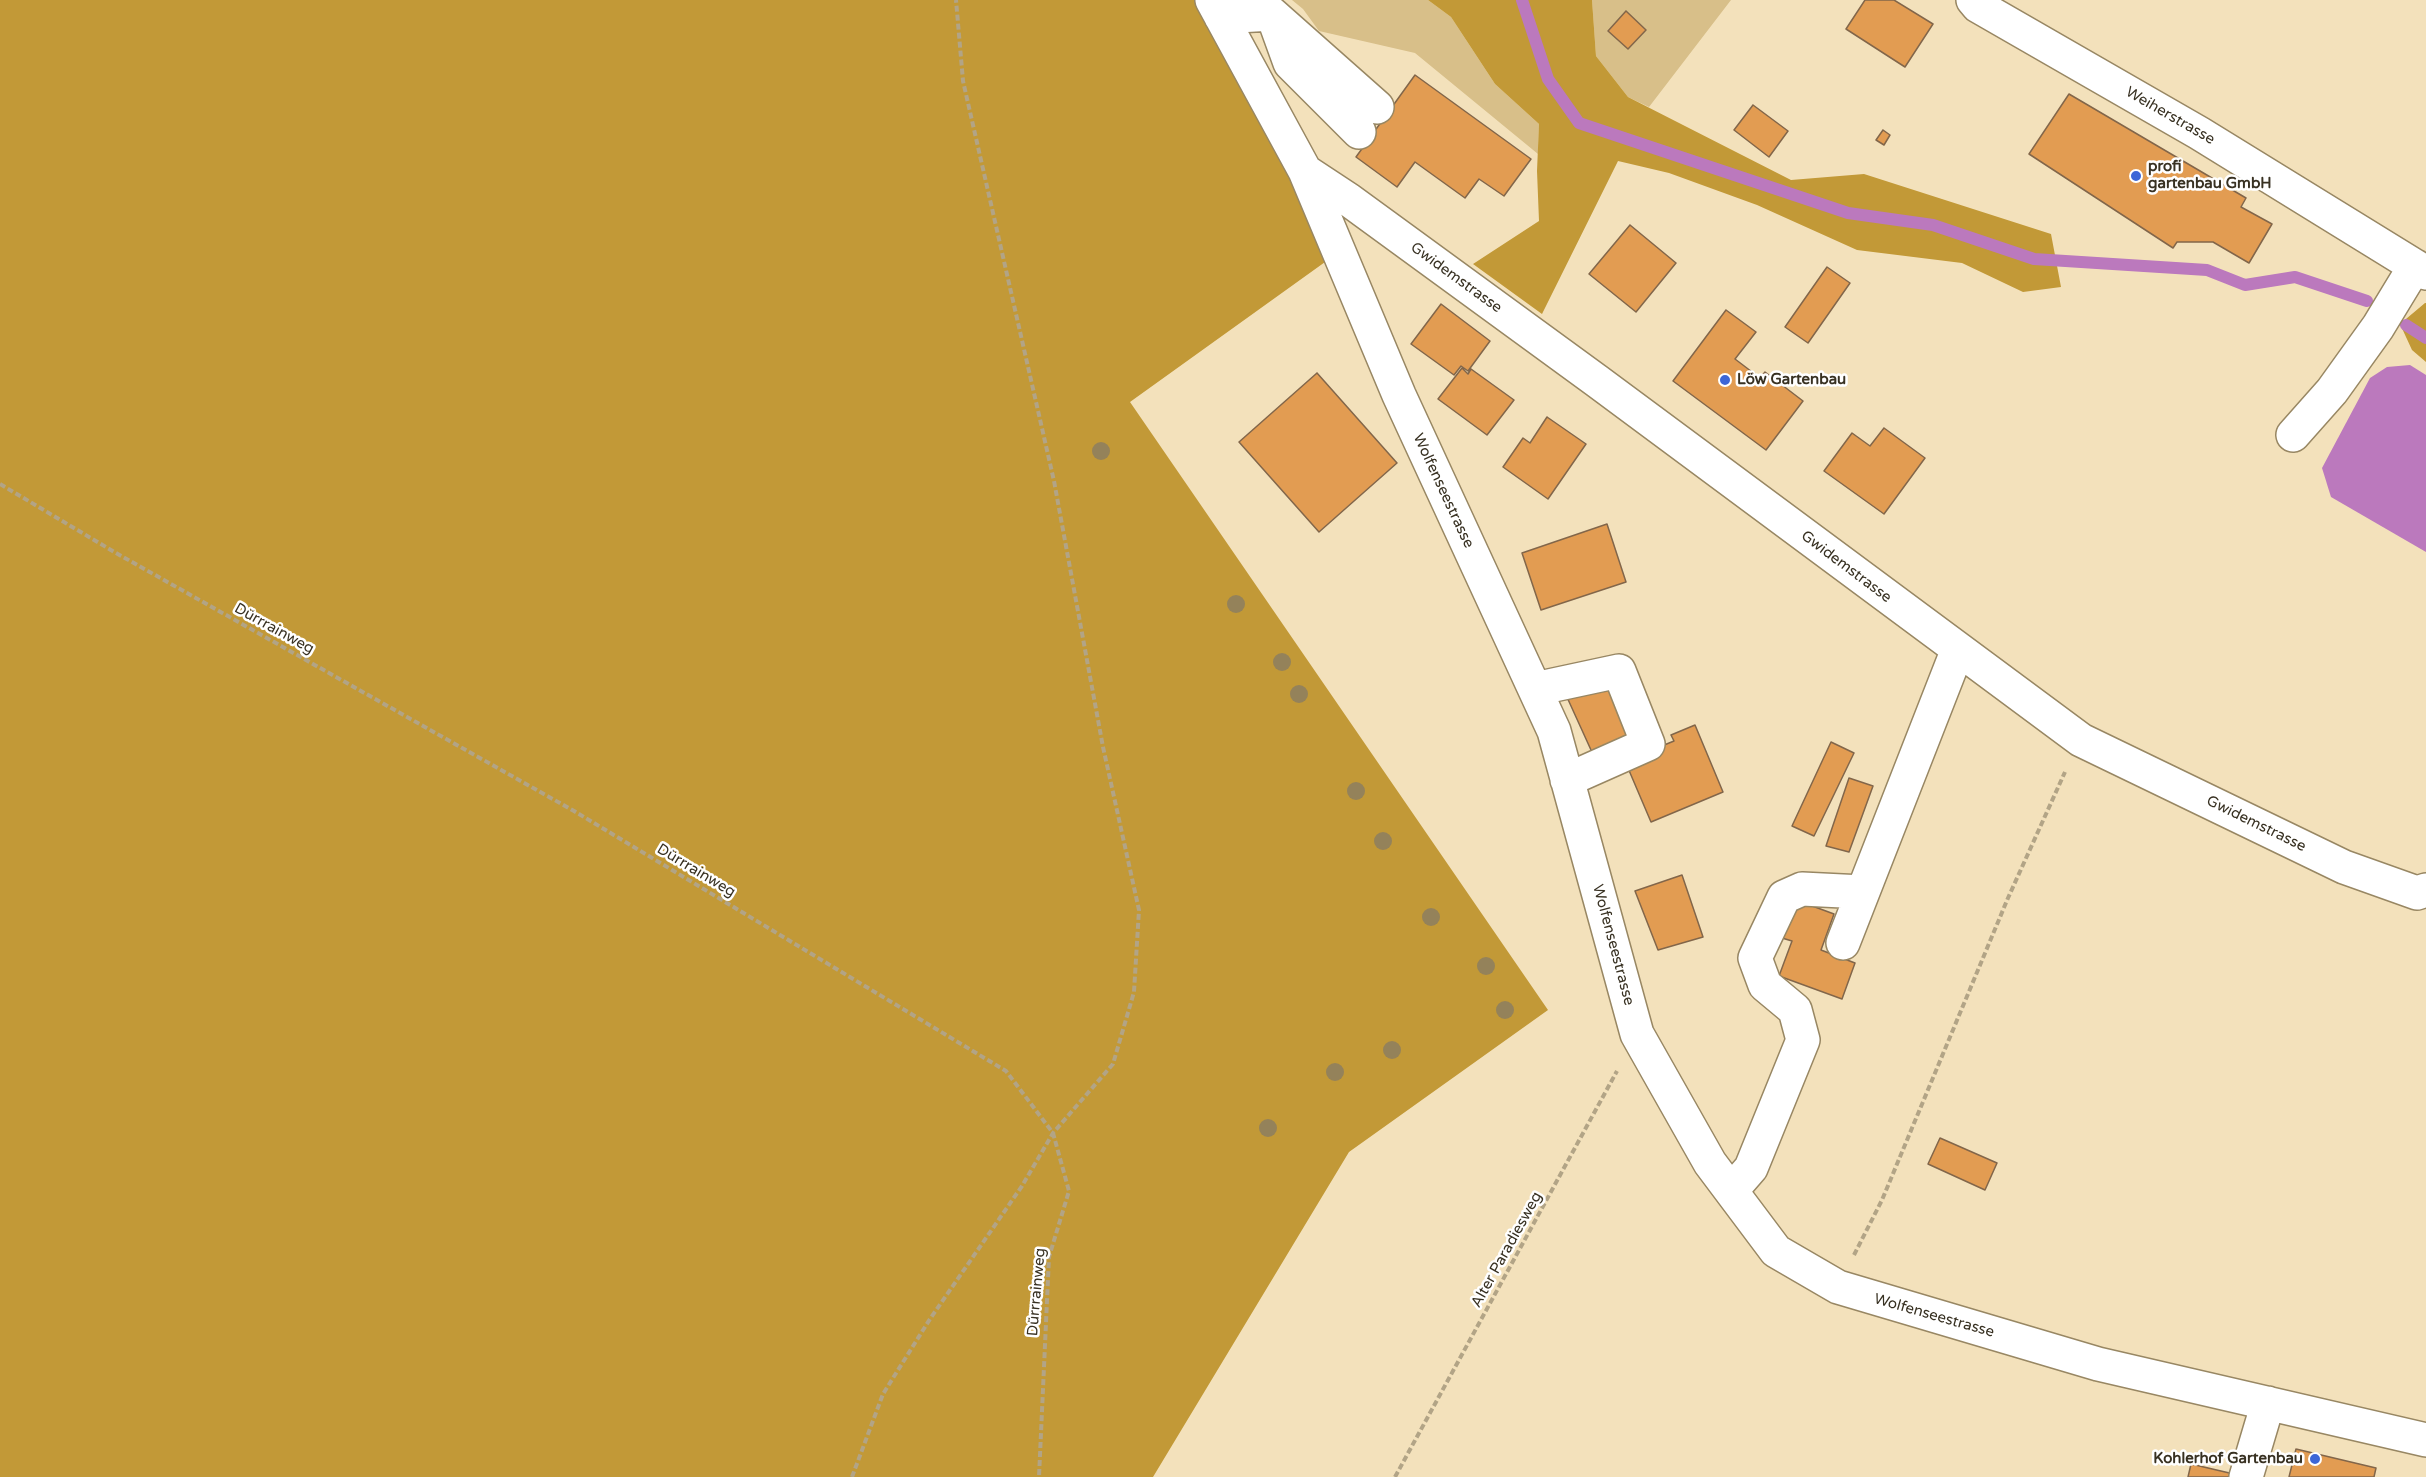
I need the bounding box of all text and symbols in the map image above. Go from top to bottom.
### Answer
street label: Weiherstrasse [2122,83,2218,149]
place label: profi gartenbau GmbH [2148,158,2271,193]
marker: profi gartenbau GmbH [2129,169,2143,183]
street label: Gwidemstrasse [1407,239,1505,317]
place label: Löw Gartenbau [1737,371,1846,389]
marker: Löw Gartenbau [1718,373,1732,387]
street label: Wolfenseestrasse [1409,431,1477,551]
street label: Gwidemstrasse [1797,527,1895,607]
street label: Dürrrainweg [231,600,317,658]
street label: Gwidemstrasse [2203,792,2309,856]
street label: Dürrrainweg [653,841,739,901]
street label: Wolfenseestrasse [1588,883,1638,1007]
street label: Alter Paradiesweg [1468,1189,1546,1311]
street label: Dürrrainweg [1024,1247,1050,1337]
street label: Wolfenseestrasse [1872,1290,1996,1342]
place label: Kohlerhof Gartenbau [2153,1450,2303,1468]
marker: Kohlerhof Gartenbau [2308,1452,2322,1466]

